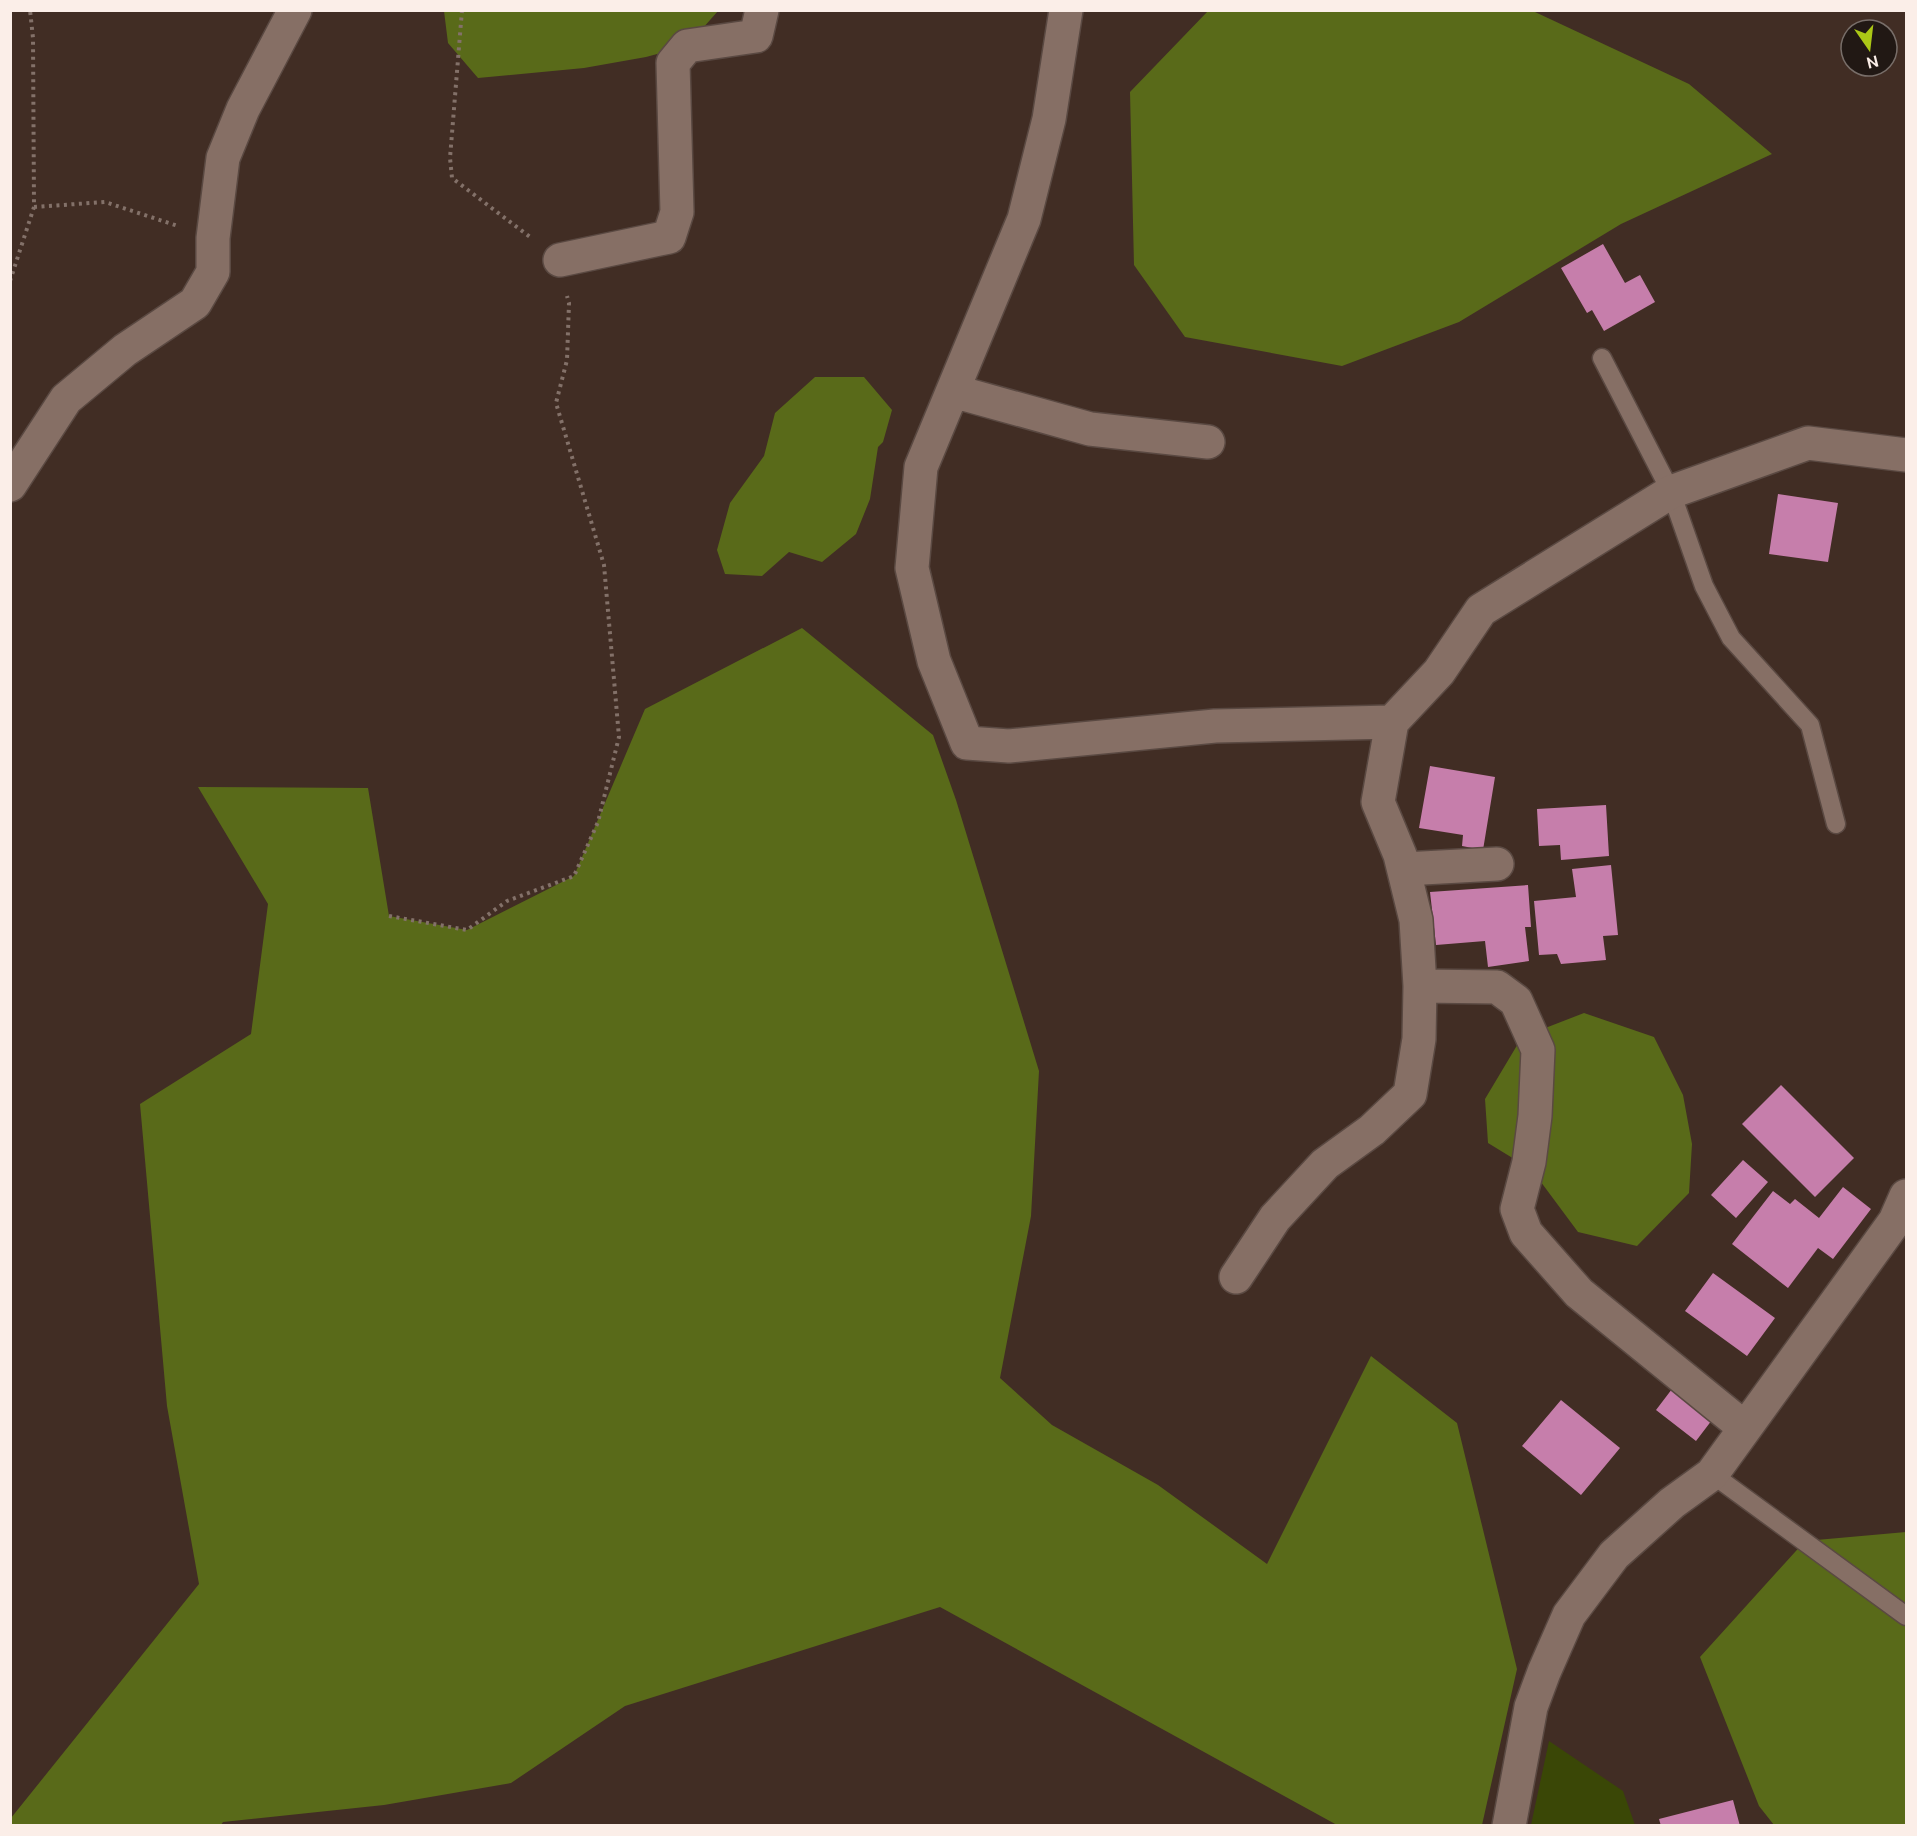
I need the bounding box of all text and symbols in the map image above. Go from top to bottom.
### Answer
north arrow [1839,18,1899,78]
text: N [1865,52,1881,73]

